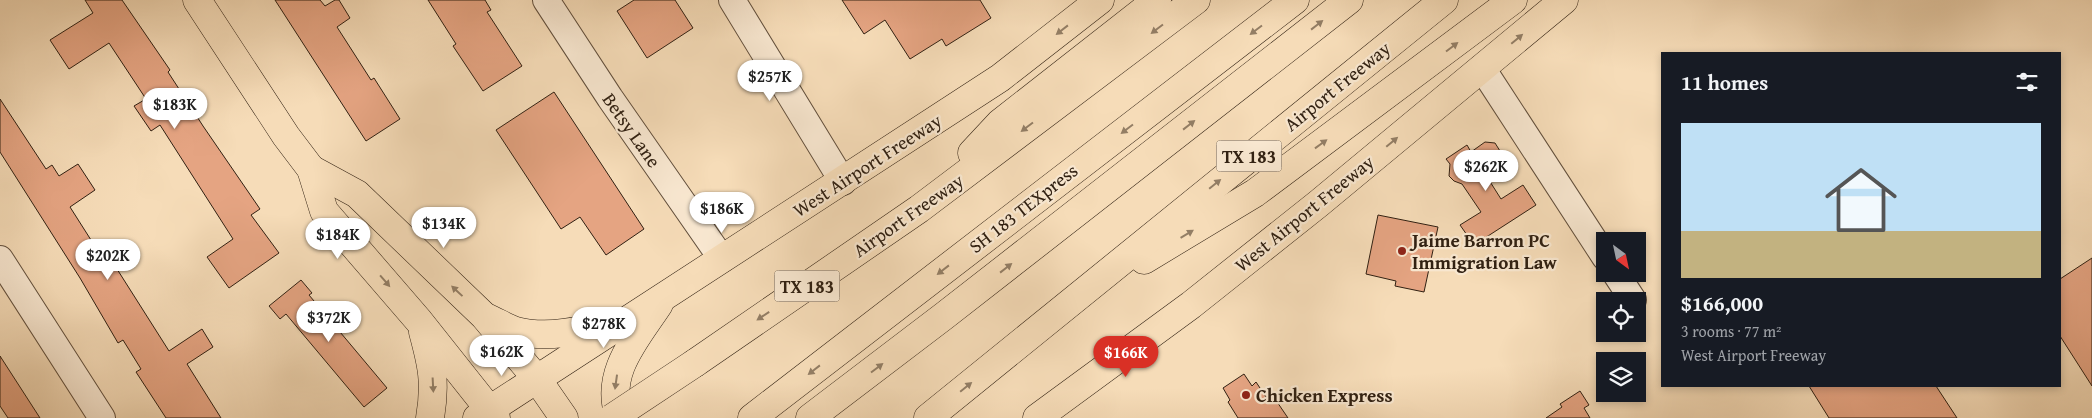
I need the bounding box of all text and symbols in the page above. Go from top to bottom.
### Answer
one-way arrow [1310,20,1323,31]
one-way arrow [1151,24,1164,35]
one-way arrow [1250,24,1263,35]
one-way arrow [1056,25,1069,36]
one-way arrow [1511,33,1524,44]
street label: Airport Freeway [1278,34,1397,138]
one-way arrow [1445,41,1458,52]
pin: $257K [735,59,805,102]
text: $257K [748,64,792,88]
text: 11 homes [1681,67,1768,98]
icon: filters [2013,68,2041,96]
street label: Betsy Lane [596,87,668,173]
pin: $183K [140,88,210,130]
text: $183K [153,92,197,116]
street label: West Airport Freeway [788,108,946,222]
one-way arrow [1182,120,1195,131]
one-way arrow [1020,122,1034,132]
one-way arrow [1121,123,1134,134]
one-way arrow [1385,137,1398,148]
one-way arrow [1314,138,1327,149]
road number: TX 183 [1216,140,1282,172]
street label: West Airport Freeway [1228,148,1380,278]
pin: $262K [1451,150,1521,192]
text: $262K [1464,154,1508,178]
icon: home [1816,155,1906,245]
street label: SH 183 TEXpress [963,156,1083,260]
street label: Airport Freeway [848,168,968,262]
one-way arrow [1208,178,1221,189]
pin: $186K [687,192,757,234]
text: $186K [700,196,744,220]
pin: $134K [409,206,479,249]
text: $134K [422,211,466,235]
pin: $184K [303,218,373,260]
text: $184K [316,222,360,246]
place label: Jaime Barron PC Immigration Law [1409,226,1557,276]
one-way arrow [1180,230,1193,239]
north arrow [1596,232,1646,282]
map controls [1596,232,1646,402]
pin: $202K [73,238,143,281]
text: $202K [86,243,130,267]
marker: Jaime Barron PC Immigration Law [1396,245,1408,257]
one-way arrow [999,263,1012,274]
one-way arrow [937,265,950,276]
road number: TX 183 [774,270,840,302]
one-way arrow [379,275,390,287]
one-way arrow [452,285,464,297]
text: $166,000 [1681,288,1763,319]
button: locate [1596,292,1646,342]
pin: $372K [294,300,364,343]
text: $372K [307,305,351,329]
pin: $278K [569,306,639,349]
text: $278K [582,311,626,335]
one-way arrow [756,311,770,321]
text: 3 rooms · 77 m² [1681,319,1781,343]
pin: $162K [467,334,537,377]
pin: $166K [1091,336,1161,378]
text: $162K [480,339,524,363]
text: $166K [1104,340,1148,364]
text: West Airport Freeway [1681,343,1826,367]
button: layers [1596,352,1646,402]
one-way arrow [870,362,883,373]
one-way arrow [808,364,821,375]
one-way arrow [612,375,620,391]
one-way arrow [430,377,438,393]
place label: Chicken Express [1256,381,1393,409]
one-way arrow [959,382,972,393]
marker: Chicken Express [1240,389,1252,401]

